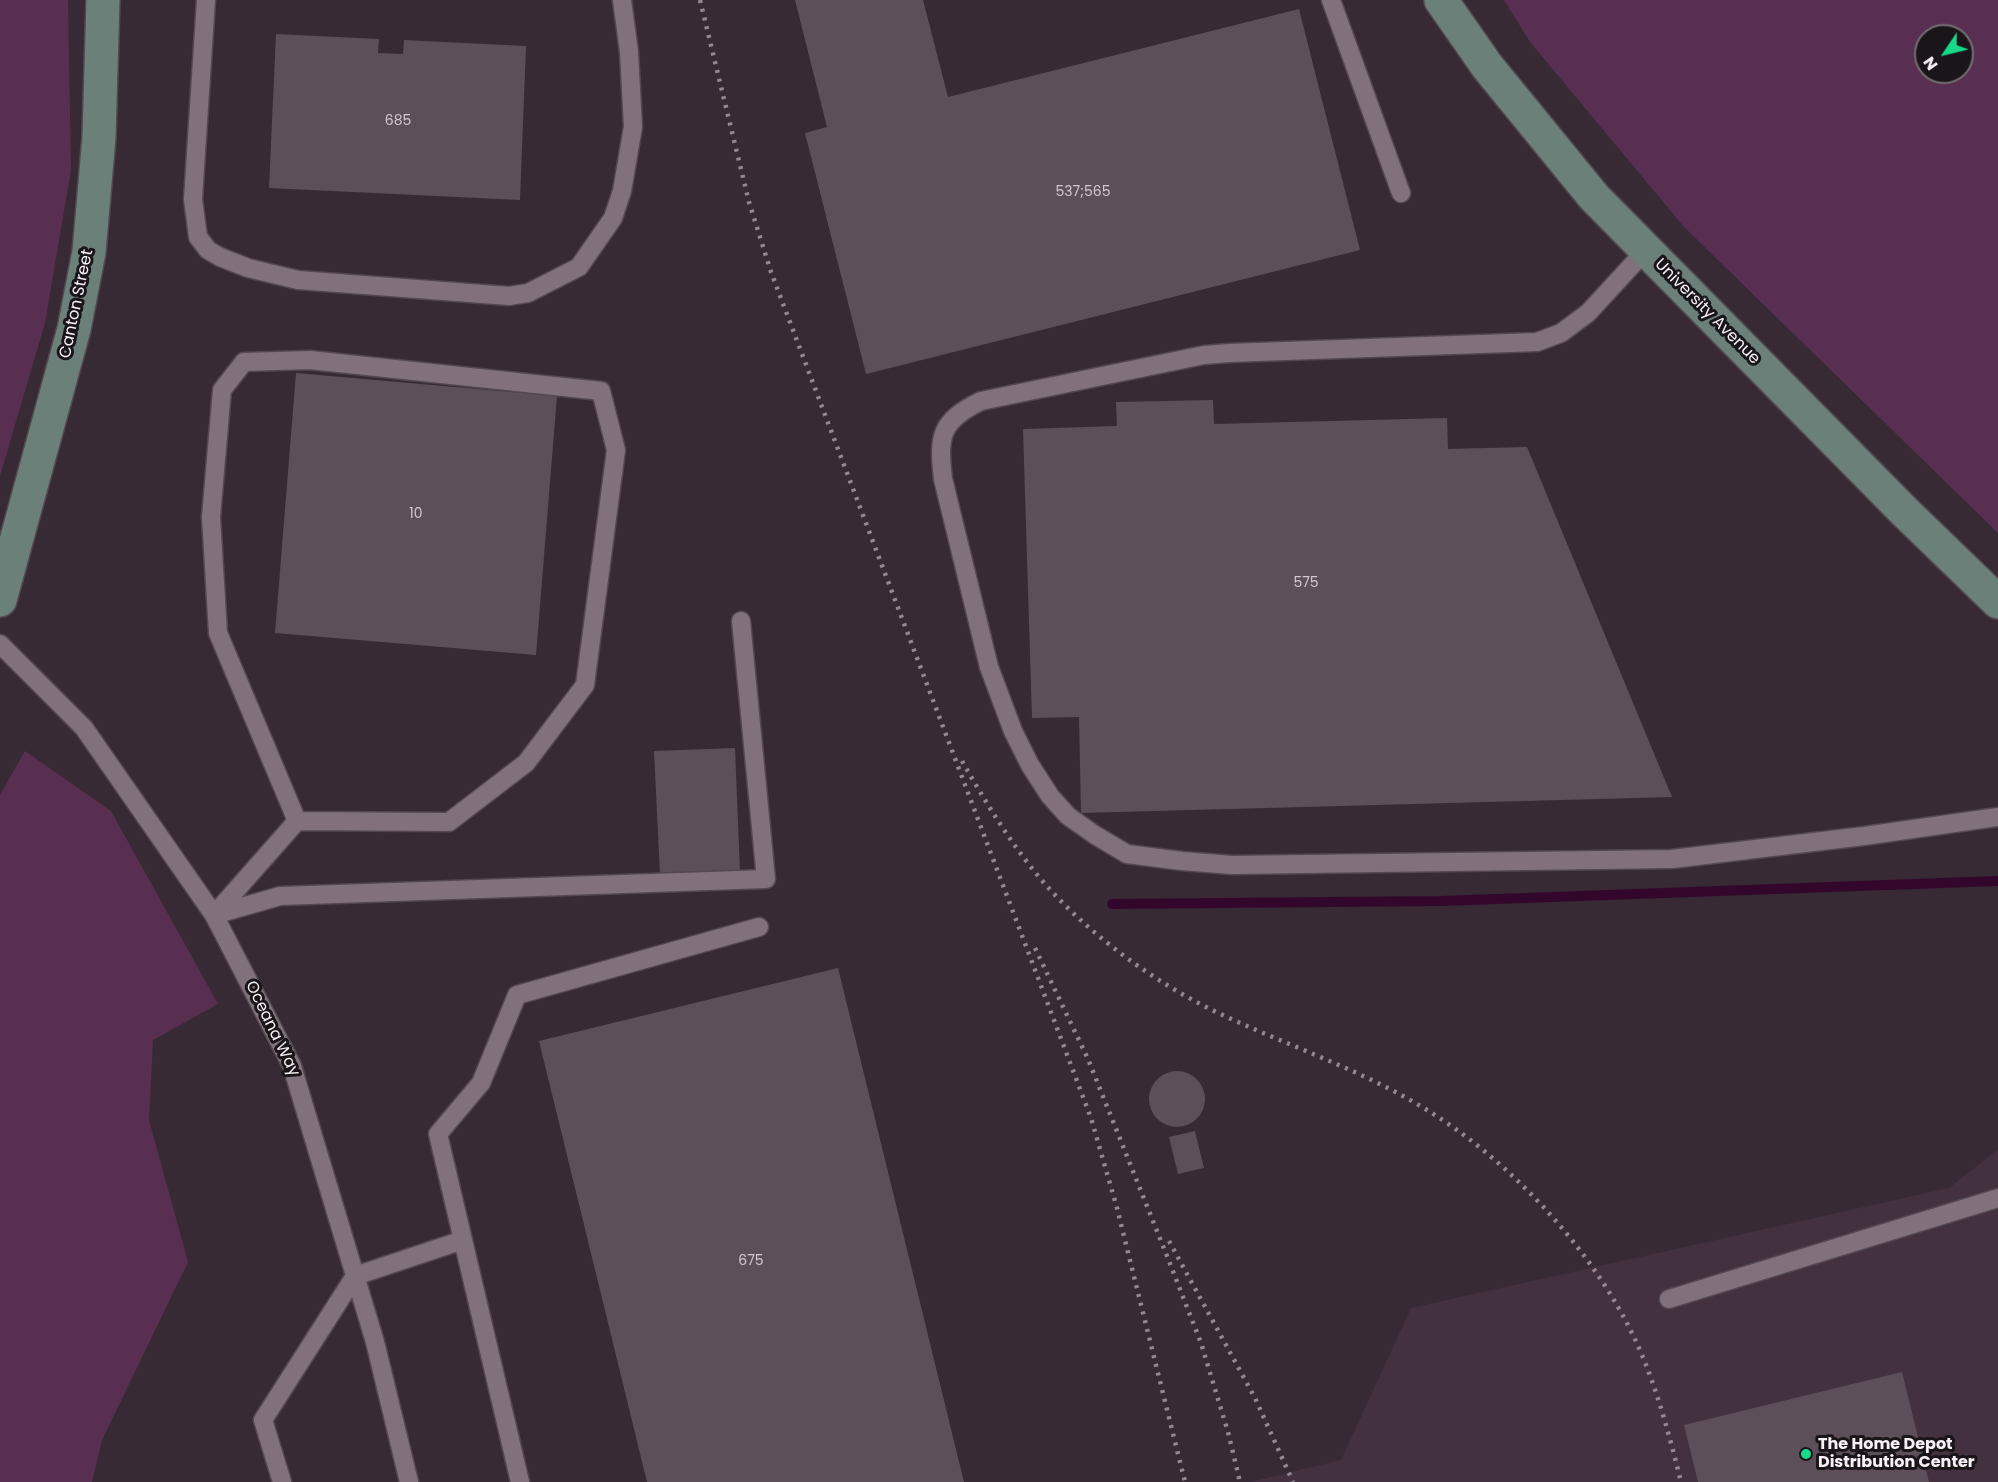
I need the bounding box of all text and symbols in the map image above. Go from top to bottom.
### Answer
north arrow [1914,24,1974,84]
text: N [1918,52,1943,75]
house number: 685 [385,113,411,129]
house number: 537;565 [1056,184,1110,200]
street label: Canton Street [56,248,98,360]
street label: University Avenue [1650,255,1764,369]
house number: 10 [409,506,423,522]
house number: 575 [1293,575,1319,591]
street label: Oceana Way [241,978,303,1080]
house number: 675 [738,1253,764,1269]
place label: The Home Depot Distribution Center [1818,1435,1975,1473]
marker: The Home Depot Distribution Center [1799,1447,1813,1461]

